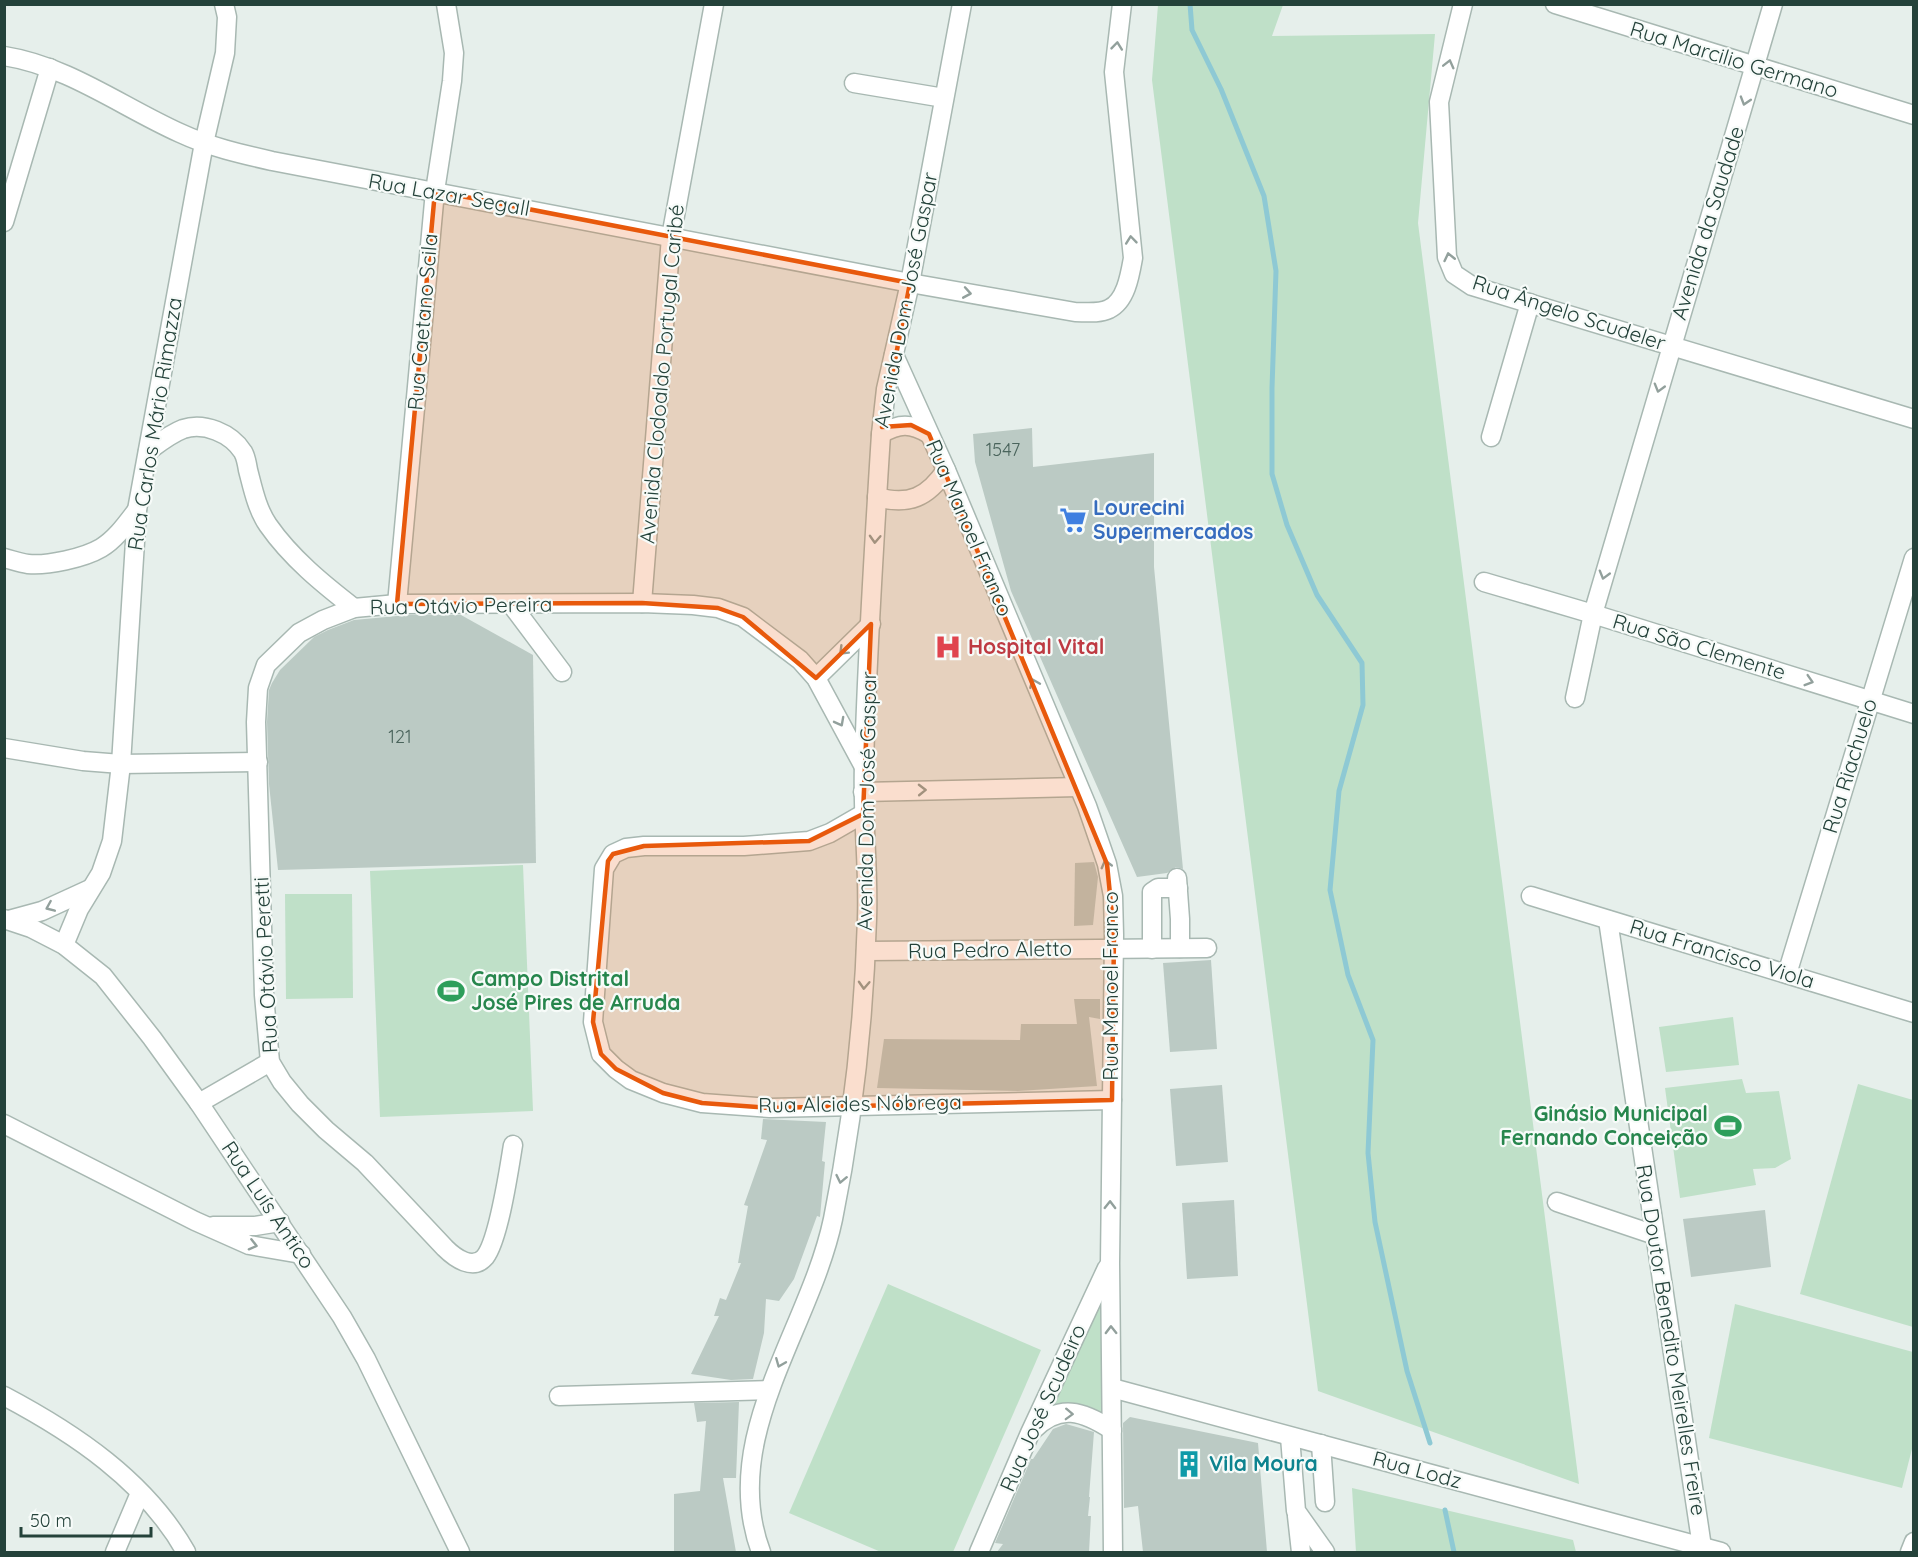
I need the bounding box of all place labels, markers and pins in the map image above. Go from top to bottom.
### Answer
place label: Lourecini Supermercados [1093,494,1253,544]
supermarket icon: Lourecini Supermercados [1058,505,1088,535]
hospital icon: Hospital Vital [933,632,963,662]
place label: Hospital Vital [968,633,1104,659]
place label: Campo Distrital José Pires de Arruda [471,965,681,1015]
sports icon: Campo Distrital José Pires de Arruda [436,976,466,1006]
place label: Ginásio Municipal Fernando Conceição [1500,1100,1708,1150]
sports icon: Ginásio Municipal Fernando Conceição [1713,1111,1743,1141]
building icon: Vila Moura [1174,1449,1204,1479]
place label: Vila Moura [1209,1450,1318,1476]

